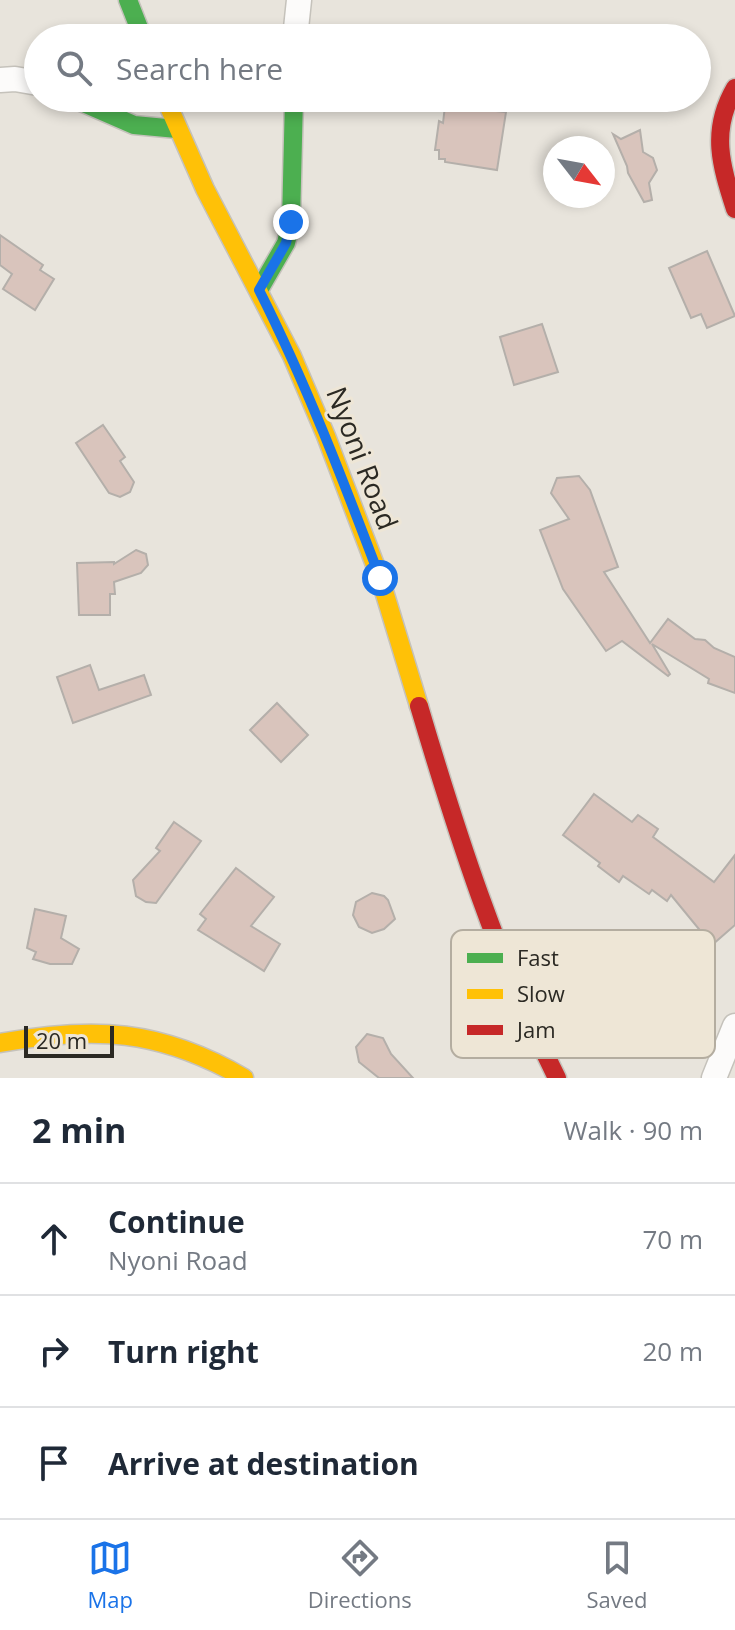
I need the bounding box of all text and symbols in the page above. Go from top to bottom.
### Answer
search box [24,24,711,112]
icon: search [52,46,96,90]
text: Search here [116,48,283,89]
north arrow [543,136,615,208]
route end [273,204,309,240]
street label: Nyoni Road [318,381,408,535]
route start [362,560,398,596]
legend [451,930,715,1058]
text: Fast [517,942,559,972]
text: Slow [517,978,565,1008]
text: Jam [515,1014,556,1044]
scale bar [24,1022,114,1058]
text: 20 m [36,1025,87,1055]
text: 2 min [32,1107,126,1153]
text: Walk · 90 m [563,1112,703,1148]
text: Continue [108,1201,245,1242]
icon: ahead [32,1217,76,1261]
text: 70 m [642,1221,703,1257]
text: Nyoni Road [108,1242,248,1278]
icon: right [32,1329,76,1373]
text: Turn right [108,1331,259,1372]
text: 20 m [642,1333,703,1369]
icon: arrive [32,1441,76,1485]
text: Arrive at destination [108,1443,419,1484]
tab: Map [87,1536,133,1614]
tab: Directions [308,1536,412,1614]
tab: Saved [586,1536,648,1614]

